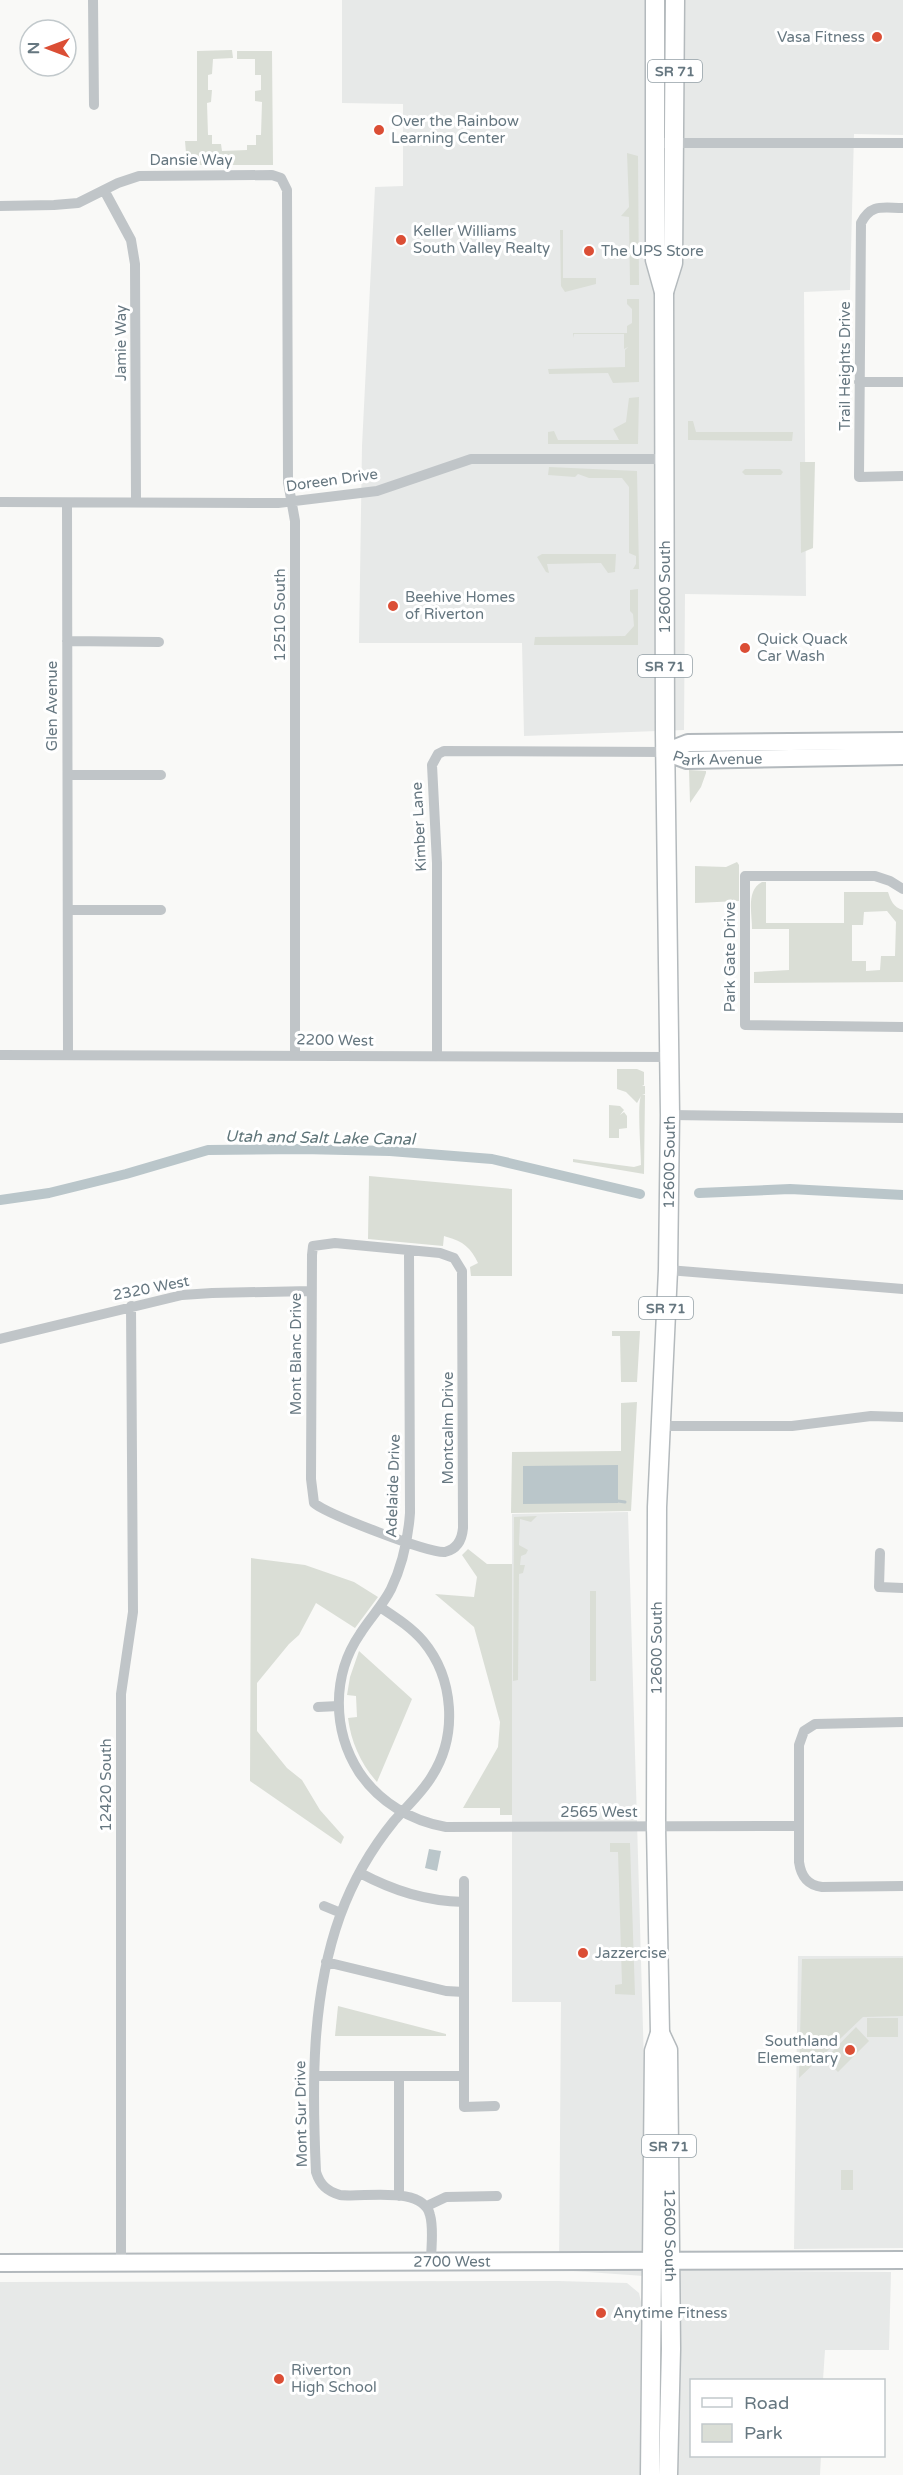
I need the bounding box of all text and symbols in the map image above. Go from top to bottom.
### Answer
north arrow [18,18,78,78]
place label: Vasa Fitness [777,28,865,46]
marker: Vasa Fitness [870,30,884,44]
text: N [24,42,44,54]
road number: SR 71 [648,60,702,82]
place label: Over the Rainbow Learning Center [391,112,519,147]
marker: Over the Rainbow Learning Center [372,123,386,137]
street label: Dansie Way [150,151,232,169]
place label: Keller Williams South Valley Realty [413,222,550,257]
marker: Keller Williams South Valley Realty [394,233,408,247]
place label: The UPS Store [601,242,704,260]
marker: The UPS Store [582,244,596,258]
street label: Trail Heights Drive [836,301,854,431]
street label: Jamie Way [112,305,130,381]
street label: Doreen Drive [285,465,379,495]
street label: 12600 South [656,540,674,634]
street label: 12510 South [271,568,289,662]
place label: Beehive Homes of Riverton [405,588,515,623]
marker: Beehive Homes of Riverton [386,599,400,613]
place label: Quick Quack Car Wash [757,630,848,665]
marker: Quick Quack Car Wash [738,641,752,655]
road number: SR 71 [638,655,692,677]
street label: Glen Avenue [43,661,61,751]
street label: Park Avenue [671,747,763,770]
street label: Kimber Lane [408,782,430,872]
street label: Park Gate Drive [721,902,739,1012]
street label: 2200 West [296,1030,374,1050]
street label: 12600 South [660,1115,679,1209]
water label: Utah and Salt Lake Canal [225,1126,417,1150]
street label: 2320 West [111,1272,191,1304]
street label: Mont Blanc Drive [287,1293,305,1415]
road number: SR 71 [639,1297,693,1319]
street label: Montcalm Drive [439,1372,457,1484]
street label: Adelaide Drive [382,1434,404,1538]
street label: 12600 South [647,1601,666,1695]
street label: 12420 South [97,1738,115,1832]
street label: 2565 West [560,1803,638,1821]
place label: Jazzercise [595,1944,667,1962]
marker: Jazzercise [576,1946,590,1960]
place label: Southland Elementary [757,2032,838,2067]
marker: Southland Elementary [843,2043,857,2057]
street label: Mont Sur Drive [291,2060,311,2168]
road number: SR 71 [642,2135,696,2157]
street label: 12600 South [660,2188,679,2282]
street label: 2700 West [413,2252,491,2271]
place label: Anytime Fitness [613,2304,728,2322]
marker: Anytime Fitness [594,2306,608,2320]
place label: Riverton High School [291,2361,377,2396]
marker: Riverton High School [272,2372,286,2386]
legend [690,2379,885,2457]
text: Road [744,2392,789,2414]
text: Park [744,2422,783,2444]

